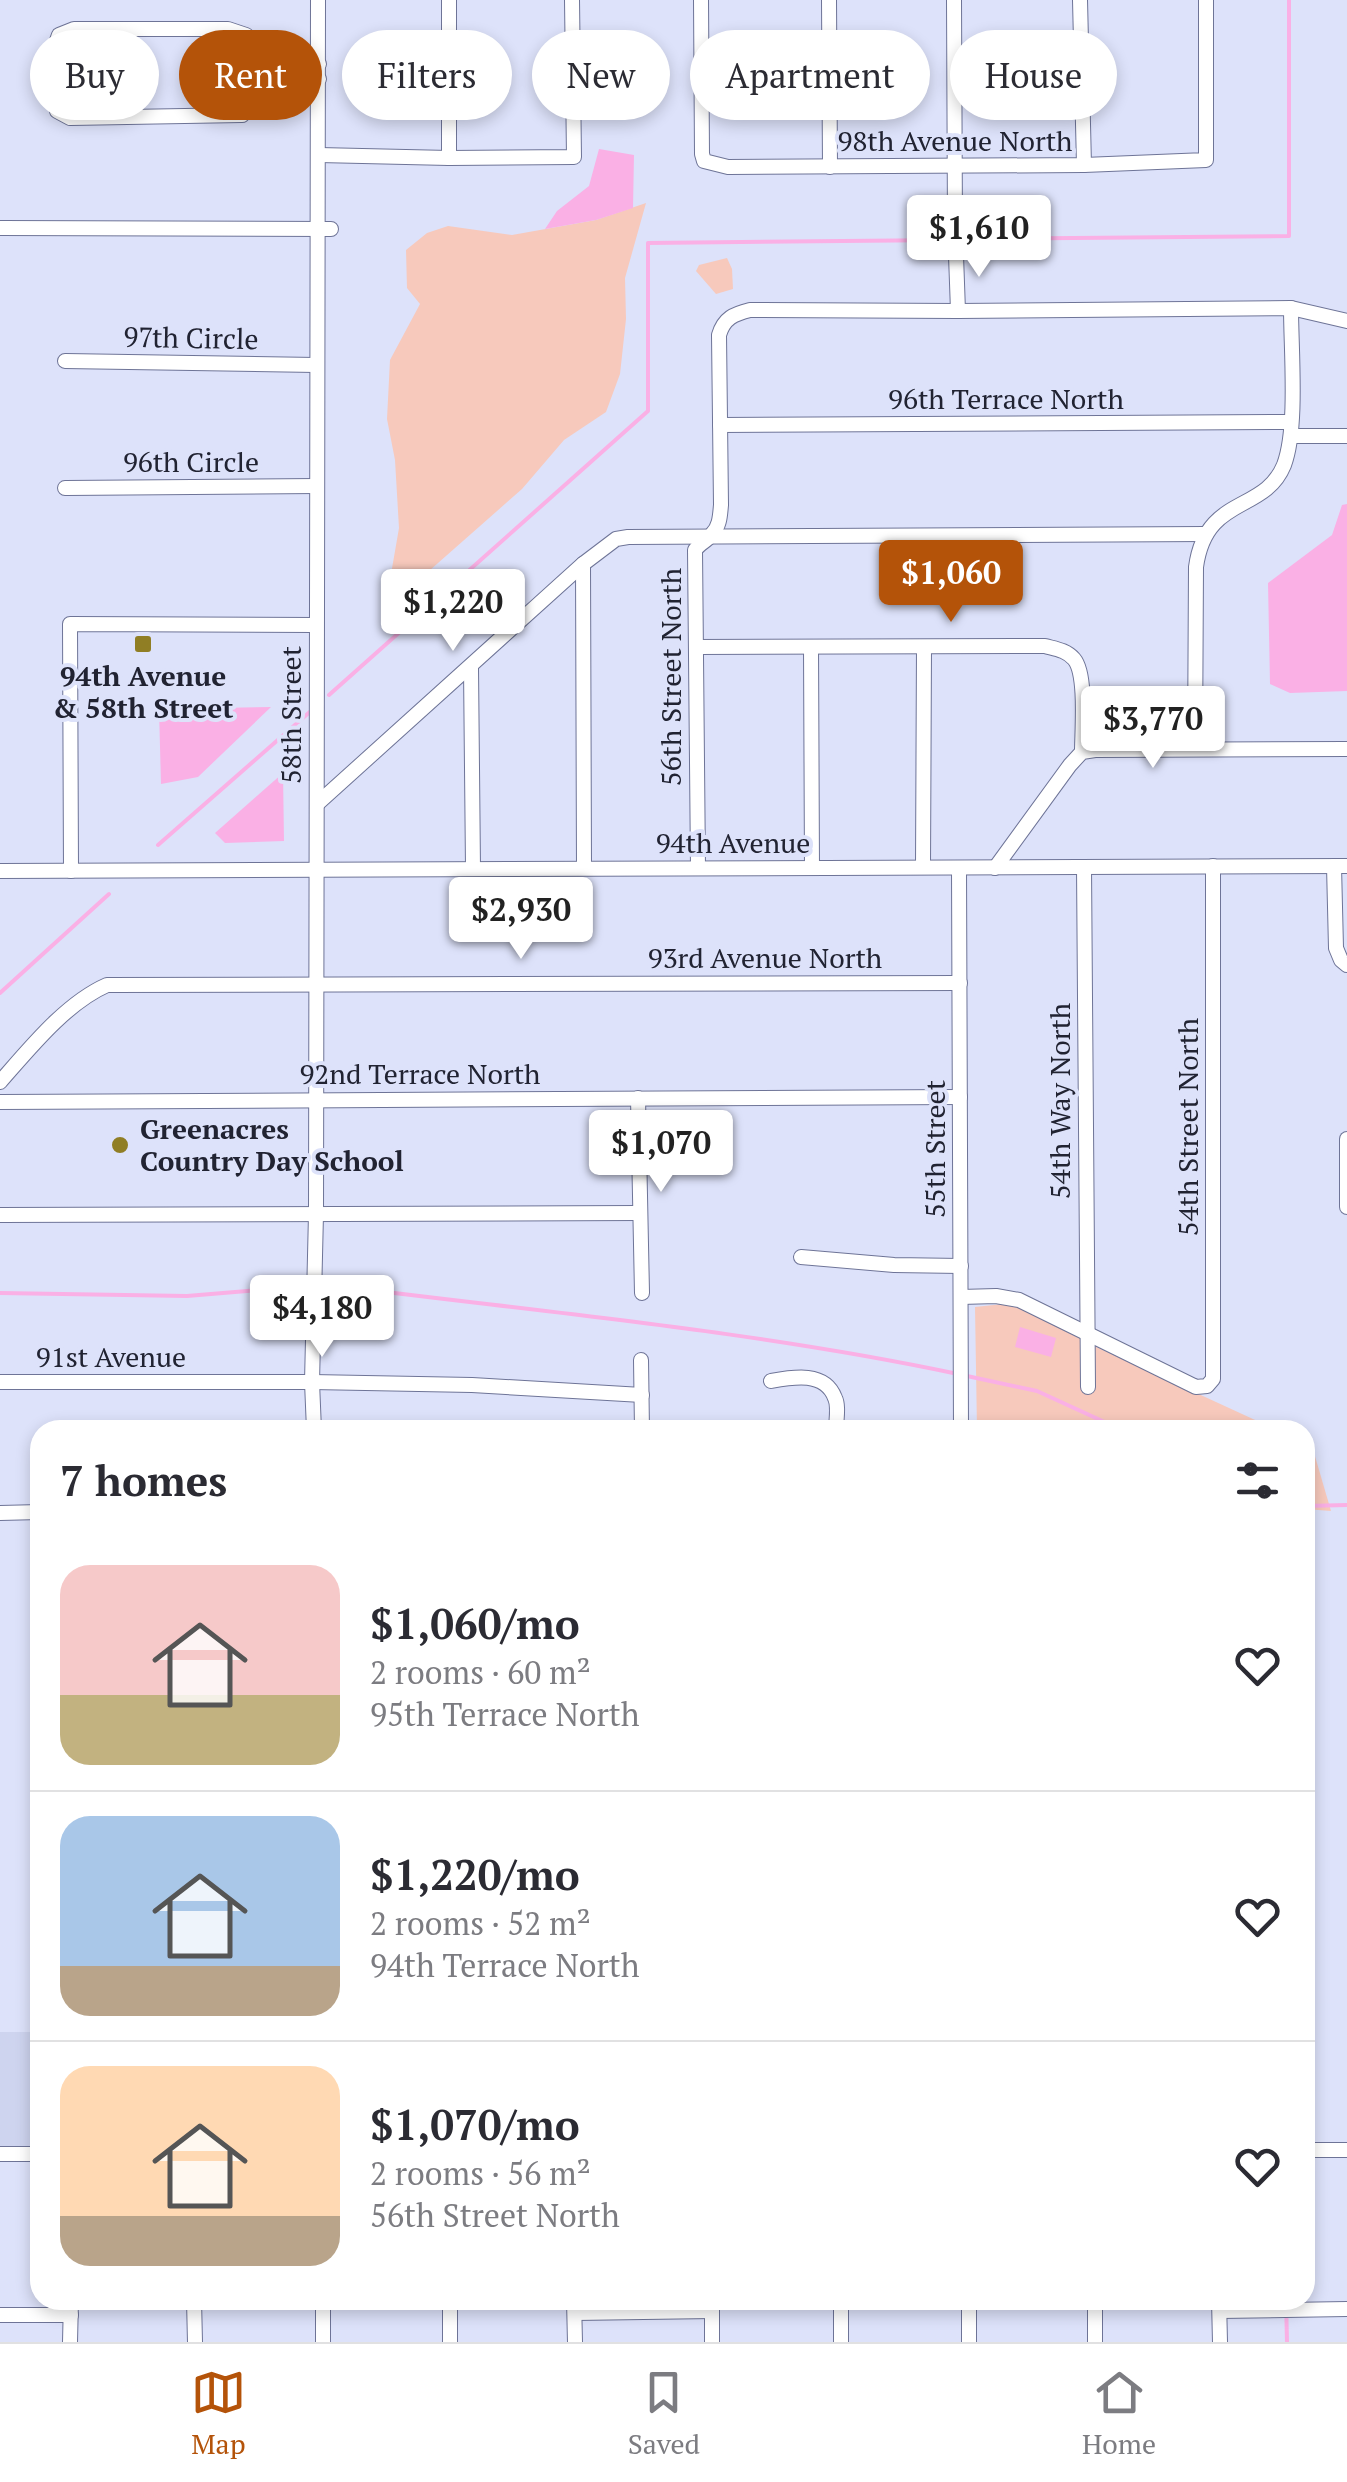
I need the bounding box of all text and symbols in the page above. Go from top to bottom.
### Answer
chip: Buy [30,30,159,120]
chip: Rent [179,30,322,120]
chip: Filters [342,30,512,120]
chip: New [532,30,670,120]
chip: Apartment [690,30,930,120]
chip: House [950,30,1117,120]
street label: 98th Avenue North [838,122,1072,159]
pin: $1,610 [898,195,1060,280]
text: $1,610 [929,206,1029,248]
street label: 97th Circle [123,318,259,357]
street label: 96th Terrace North [888,380,1124,417]
street label: 96th Circle [123,443,259,480]
pin: $1,060 [870,540,1032,625]
text: $1,060 [901,551,1001,593]
street label: 56th Street North [652,568,689,786]
pin: $1,220 [372,569,534,654]
text: $1,220 [403,580,503,622]
marker: 94th Avenue & 58th Street [132,633,154,655]
street label: 58th Street [272,645,309,784]
place label: 94th Avenue & 58th Street [52,657,234,726]
pin: $3,770 [1072,686,1234,771]
text: $3,770 [1103,697,1203,739]
street label: 94th Avenue [656,824,810,861]
pin: $2,930 [440,877,602,962]
text: $2,930 [471,888,571,930]
street label: 93rd Avenue North [648,939,882,976]
street label: 54th Way North [1041,1003,1078,1199]
street label: 54th Street North [1169,1018,1206,1236]
street label: 92nd Terrace North [299,1055,541,1092]
street label: 55th Street [916,1079,953,1218]
place label: Greenacres Country Day School [140,1110,404,1179]
pin: $1,070 [580,1110,742,1195]
text: $1,070 [611,1121,711,1163]
marker: Greenacres Country Day School [109,1134,131,1156]
pin: $4,180 [241,1275,403,1360]
text: $4,180 [272,1286,372,1328]
street label: 91st Avenue [36,1338,186,1375]
text: 7 homes [60,1452,227,1508]
icon: filters [1230,1453,1285,1508]
text: $1,060/mo [370,1595,580,1651]
icon: home [140,1605,260,1725]
icon: heart [1230,1638,1285,1693]
text: 2 rooms · 60 m² [370,1651,591,1693]
text: 95th Terrace North [370,1693,639,1735]
text: $1,220/mo [370,1846,580,1902]
icon: home [140,1856,260,1976]
icon: heart [1230,1889,1285,1944]
text: 2 rooms · 52 m² [370,1902,591,1944]
text: 94th Terrace North [370,1944,639,1986]
text: $1,070/mo [370,2096,580,2152]
icon: home [140,2106,260,2226]
icon: heart [1230,2139,1285,2194]
text: 2 rooms · 56 m² [370,2152,591,2194]
text: 56th Street North [370,2194,620,2236]
tab: Map [191,2365,246,2462]
tab: Saved [628,2365,700,2462]
tab: Home [1082,2365,1156,2462]

